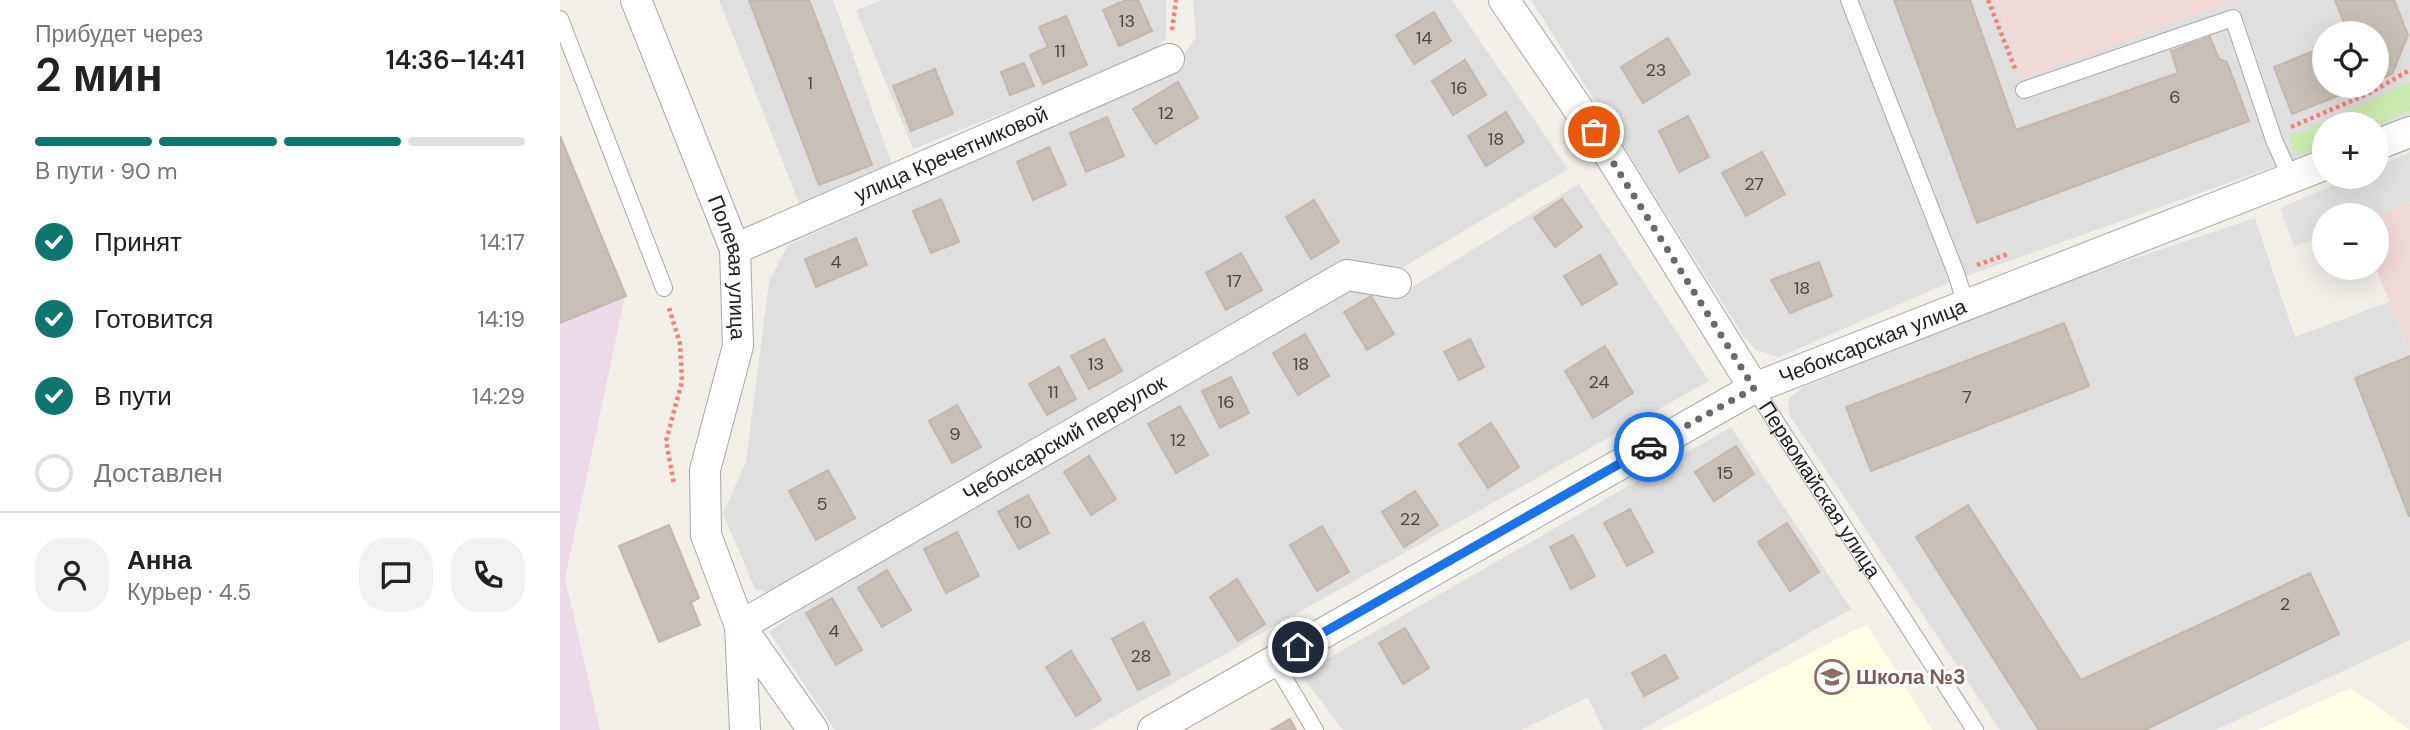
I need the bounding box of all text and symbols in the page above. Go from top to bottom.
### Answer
house number: 13 [1119,9,1135,33]
text: Прибудет через [35,19,203,49]
map controls [2312,21,2389,280]
button: locate [2312,21,2389,98]
house number: 14 [1416,26,1432,50]
house number: 11 [1054,39,1066,63]
text: 14:36–14:41 [386,43,525,77]
text: 2 мин [35,45,163,105]
house number: 23 [1645,58,1667,82]
house number: 1 [807,71,813,95]
house number: 16 [1451,76,1467,100]
house number: 6 [2169,85,2181,109]
street label: улица Кречетниковой [850,100,1052,209]
house number: 12 [1158,101,1174,125]
pin [1564,102,1624,162]
button: + [2312,112,2389,189]
icon: bag [1575,113,1613,151]
house number: 18 [1488,127,1504,151]
text: В пути · 90 m [35,156,177,186]
house number: 27 [1744,172,1764,196]
street label: Полевая улица [701,191,752,341]
button: − [2312,203,2389,280]
icon: check [35,223,73,261]
text: Принят [94,225,182,259]
text: 14:17 [480,227,525,257]
house number: 4 [831,250,842,274]
house number: 17 [1226,269,1242,293]
house number: 18 [1794,276,1810,300]
street label: Чебоксарская улица [1775,292,1971,391]
icon: check [35,300,73,338]
text: Готовится [94,302,213,336]
text: 14:19 [478,304,525,334]
house number: 13 [1088,352,1104,376]
house number: 18 [1293,352,1309,376]
street label: Чебоксарский переулок [958,368,1172,508]
house number: 24 [1589,370,1610,394]
icon: check [35,377,73,415]
text: В пути [94,379,172,413]
house number: 11 [1047,380,1059,404]
text: 14:29 [472,381,525,411]
house number: 7 [1962,385,1972,409]
house number: 16 [1218,390,1234,414]
street label: Первомайская улица [1752,396,1887,584]
courier [1614,412,1684,482]
house number: 9 [949,422,961,446]
house number: 12 [1170,428,1186,452]
icon: car [1630,428,1668,466]
text: Доставлен [94,456,223,490]
house number: 15 [1717,461,1733,485]
house number: 5 [817,492,827,516]
house number: 22 [1400,507,1420,531]
house number: 10 [1014,510,1032,534]
button: person [35,538,109,612]
button: chat [359,538,433,612]
button: phone [451,538,525,612]
text: Анна [127,543,192,577]
text: Курьер · 4.5 [127,577,251,607]
house number: 2 [2280,592,2290,616]
pin [1268,617,1328,677]
house number: 4 [829,619,840,643]
icon: home [1279,628,1317,666]
house number: 28 [1130,644,1152,668]
school or university icon: Школа №3 [1813,658,1851,696]
place label: Школа №3 [1856,663,1966,691]

